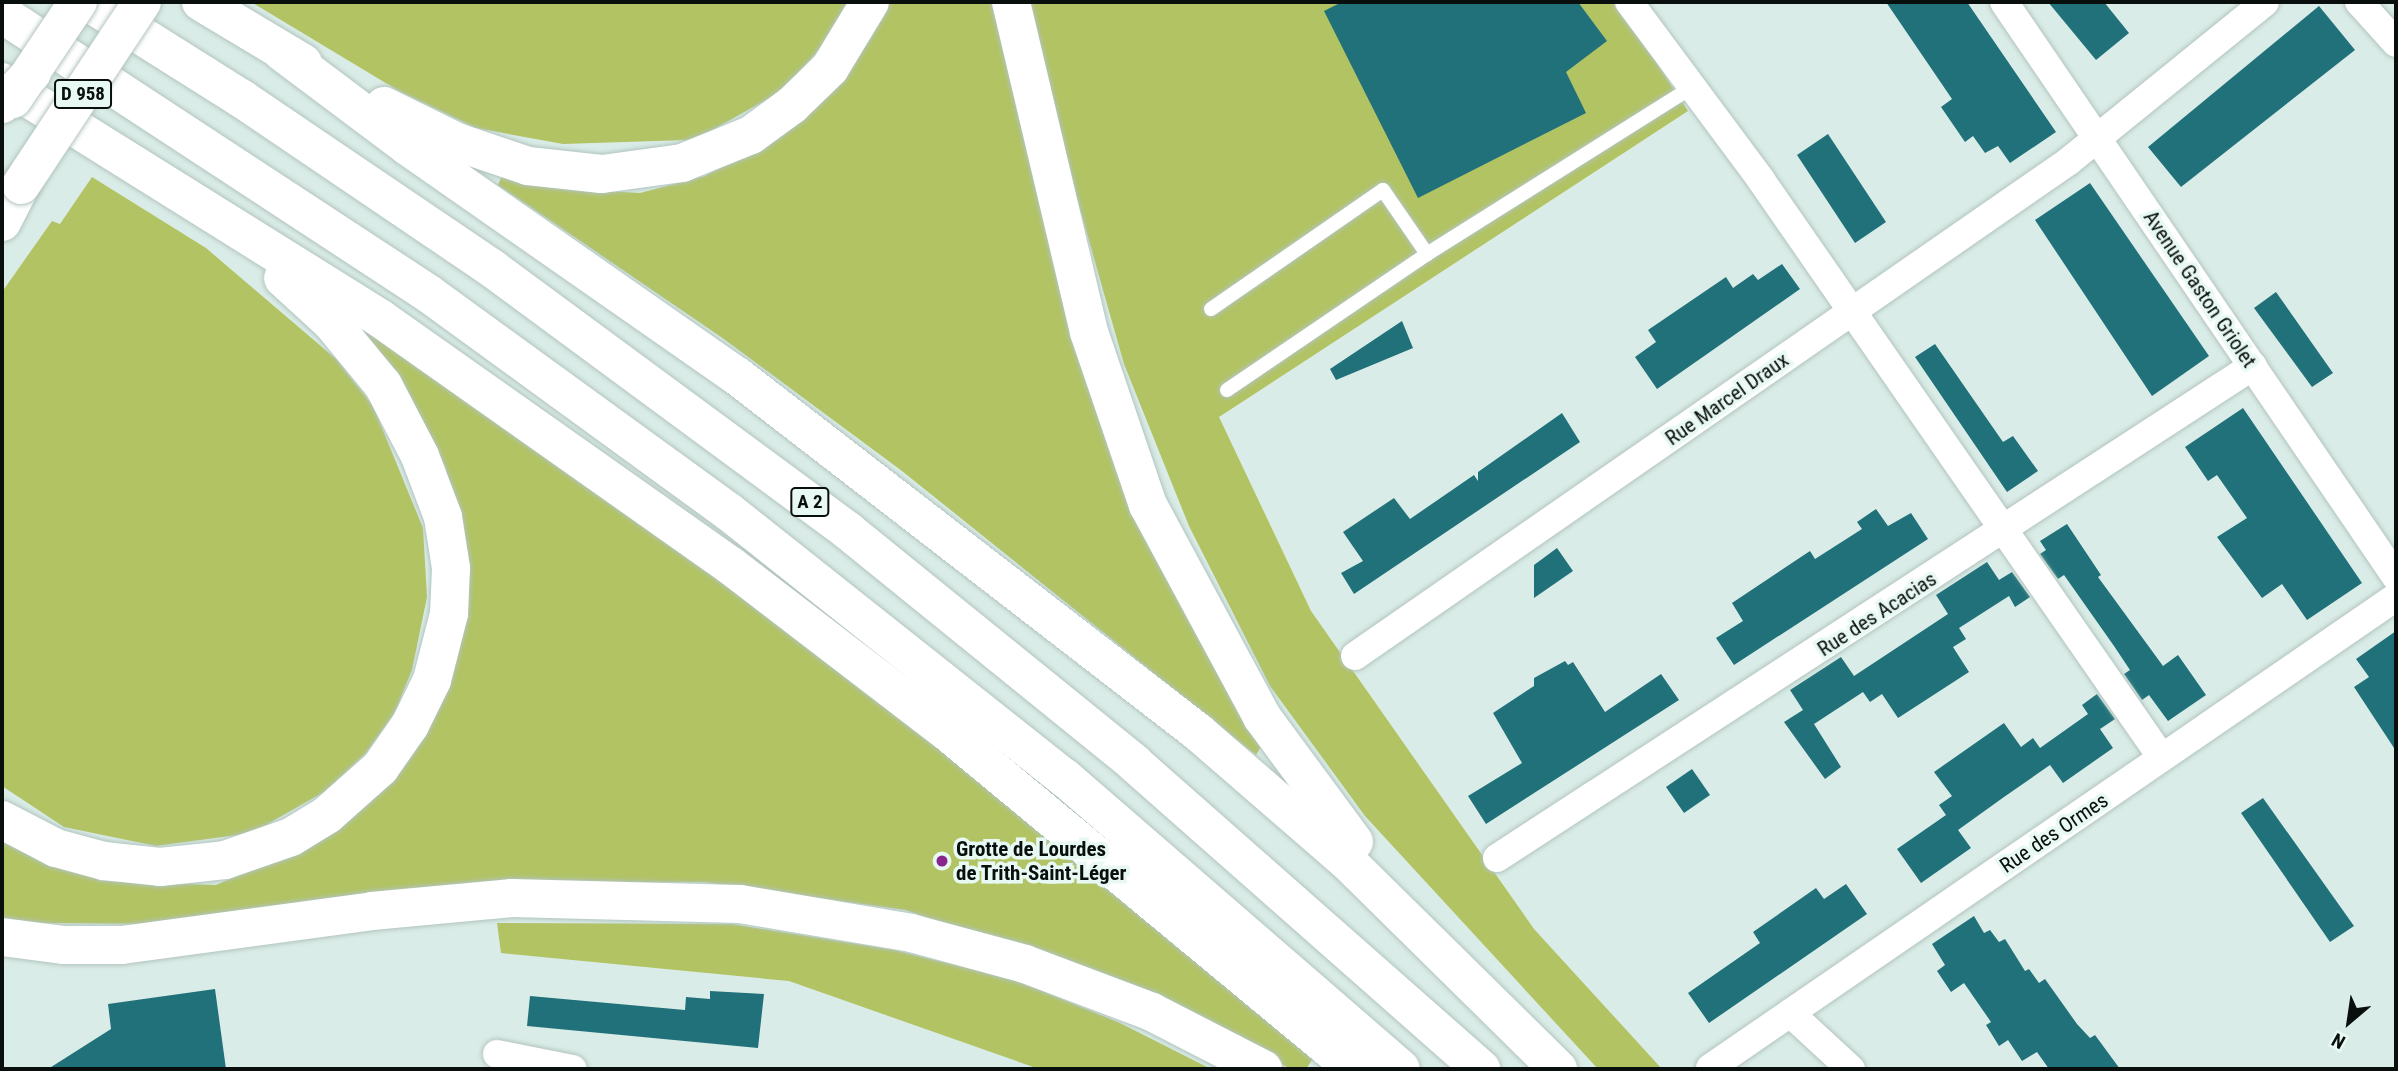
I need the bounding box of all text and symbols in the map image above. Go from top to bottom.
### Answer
road number: D 958 [53,78,113,110]
street label: Avenue Gaston Griolet [2138,206,2262,372]
street label: Rue Marcel Draux [1661,347,1793,451]
road number: A 2 [789,486,831,517]
street label: Rue des Acacias [1813,566,1941,662]
street label: Rue des Ormes [1995,788,2113,878]
place label: Grotte de Lourdes de Trith-Saint-Léger [956,836,1127,886]
marker: Grotte de Lourdes de Trith-Saint-Léger [934,853,950,869]
north arrow [2314,987,2384,1057]
text: N [2328,1028,2349,1054]

